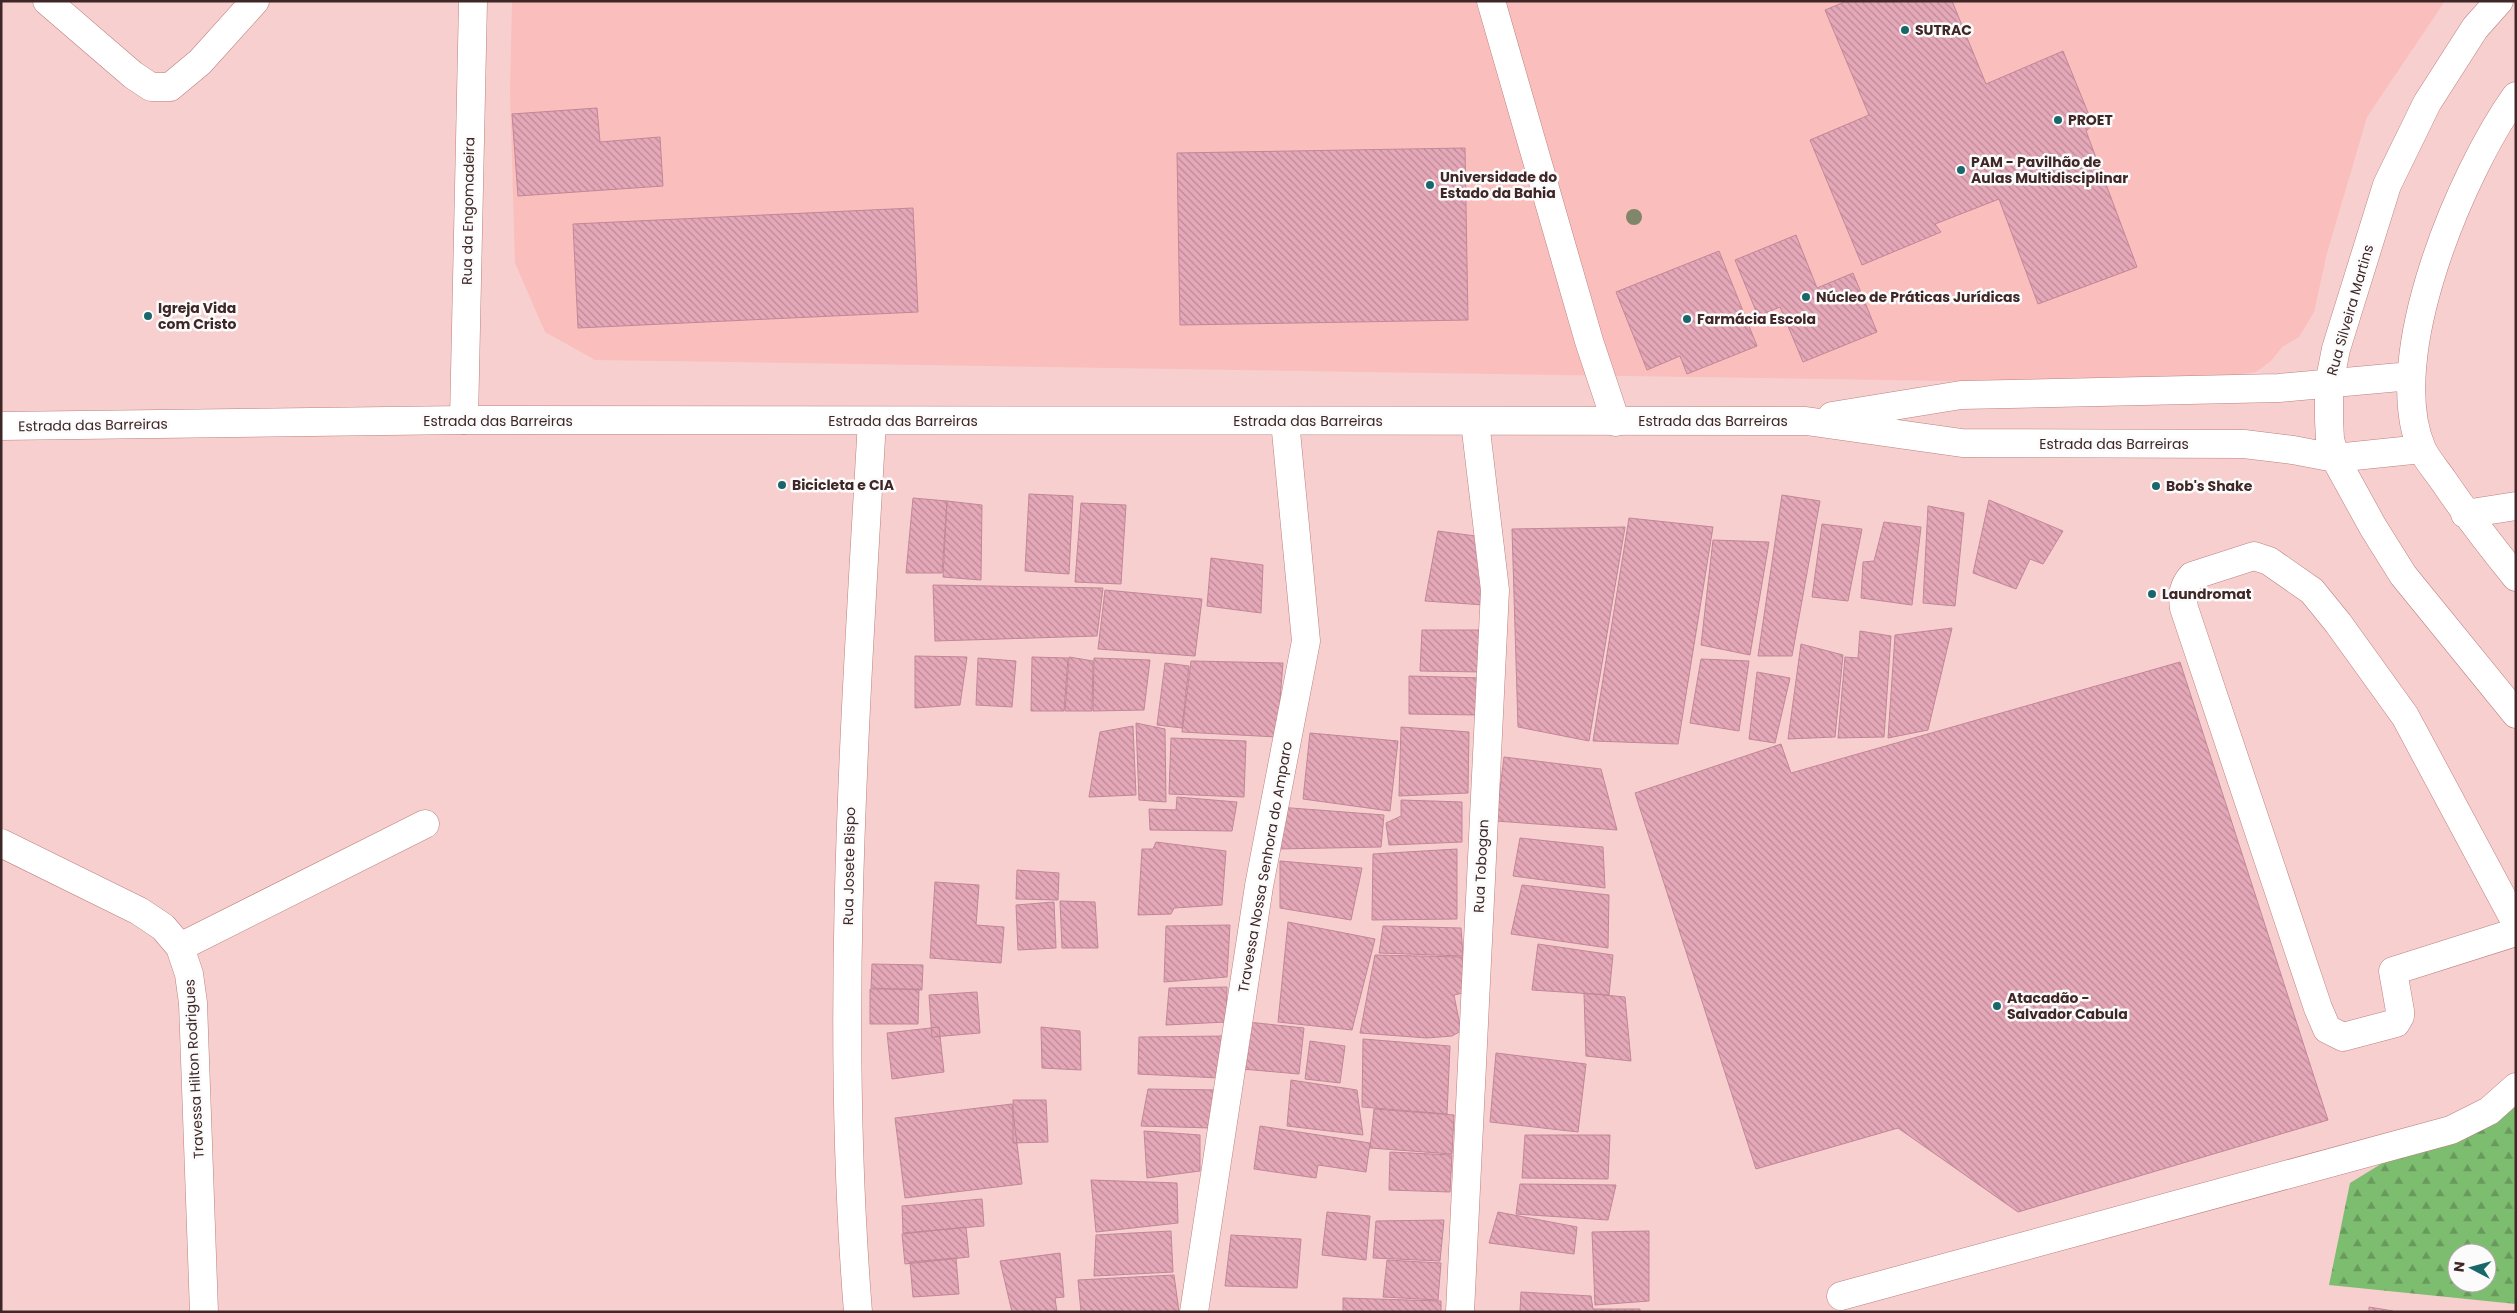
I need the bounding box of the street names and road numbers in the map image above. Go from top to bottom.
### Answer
street label: Rua da Engomadeira [457,137,479,285]
street label: Rua Silveira Martins [2322,242,2378,378]
street label: Estrada das Barreiras [423,411,573,431]
street label: Estrada das Barreiras [828,411,978,431]
street label: Estrada das Barreiras [1233,411,1383,431]
street label: Estrada das Barreiras [1638,411,1788,431]
street label: Estrada das Barreiras [18,414,168,436]
street label: Estrada das Barreiras [2039,434,2189,454]
street label: Travessa Nossa Senhora do Amparo [1233,740,1297,994]
street label: Rua Josete Bispo [838,807,860,925]
street label: Rua Tobogan [1469,819,1493,913]
street label: Travessa Hilton Rodrigues [179,979,209,1159]

